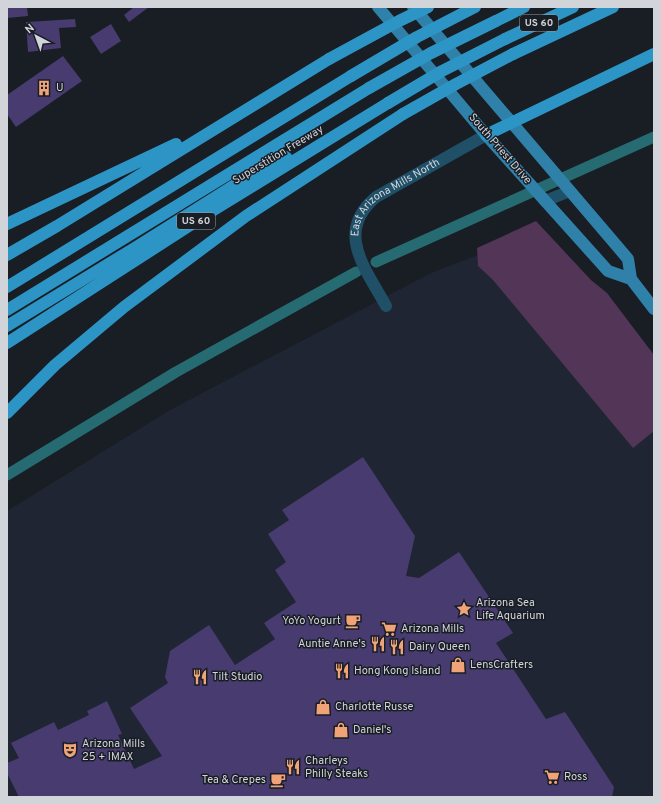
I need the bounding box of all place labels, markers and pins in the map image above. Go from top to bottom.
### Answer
building icon: U [35,79,53,97]
place label: U [56,81,64,95]
place label: Arizona Sea Life Aquarium [476,596,545,623]
place icon: Arizona Sea Life Aquarium [455,600,473,618]
cafe icon: YoYo Yogurt [344,612,362,630]
place label: YoYo Yogurt [282,614,341,628]
supermarket icon: Arizona Mills [380,620,398,638]
place label: Arizona Mills [401,622,464,636]
restaurant icon: Auntie Anne's [369,635,387,653]
place label: Auntie Anne's [298,637,366,651]
restaurant icon: Dairy Queen [388,638,406,656]
place label: Dairy Queen [409,640,470,654]
shop icon: LensCrafters [449,656,467,674]
place label: LensCrafters [470,658,533,672]
restaurant icon: Hong Kong Island [333,662,351,680]
place label: Hong Kong Island [354,664,441,678]
restaurant icon: Tilt Studio [191,668,209,686]
place label: Tilt Studio [212,670,262,684]
shop icon: Charlotte Russe [314,698,332,716]
place label: Charlotte Russe [335,700,414,714]
shop icon: Daniel's [332,721,350,739]
place label: Daniel's [353,723,392,737]
place label: Arizona Mills 25 + IMAX [82,737,145,764]
theatre icon: Arizona Mills 25 + IMAX [61,741,79,759]
place label: Charleys Philly Steaks [305,754,368,781]
restaurant icon: Charleys Philly Steaks [284,758,302,776]
supermarket icon: Ross [543,768,561,786]
place label: Ross [564,770,587,784]
cafe icon: Tea & Crepes [269,771,287,789]
place label: Tea & Crepes [202,773,266,787]

